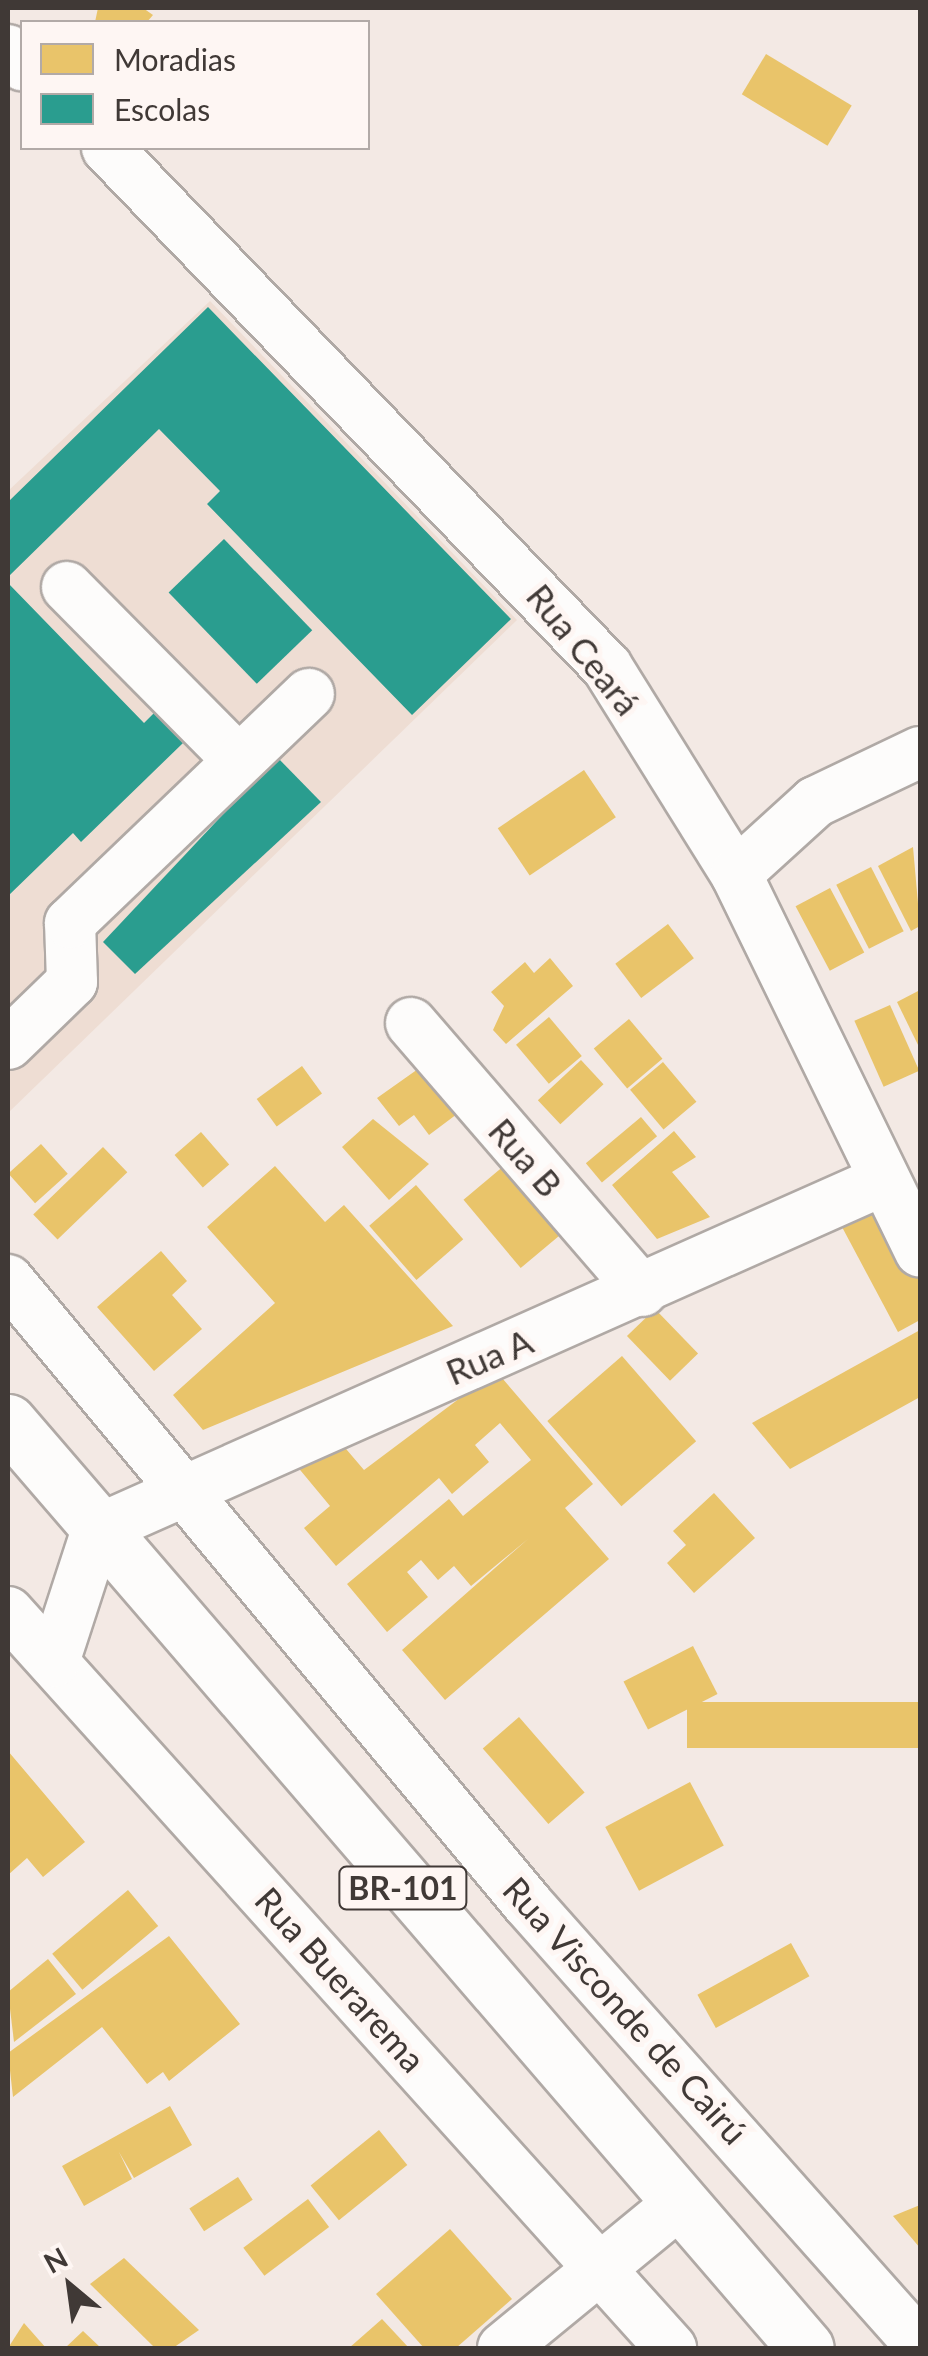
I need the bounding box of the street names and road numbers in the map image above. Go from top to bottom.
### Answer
street label: Rua Ceará [519,575,649,723]
street label: Rua B [481,1109,571,1205]
street label: Rua A [439,1319,539,1393]
road number: BR-101 [338,1861,468,1915]
street label: Rua Visconde de Cairú [495,1868,757,2152]
street label: Rua Buerarema [247,1878,435,2080]

